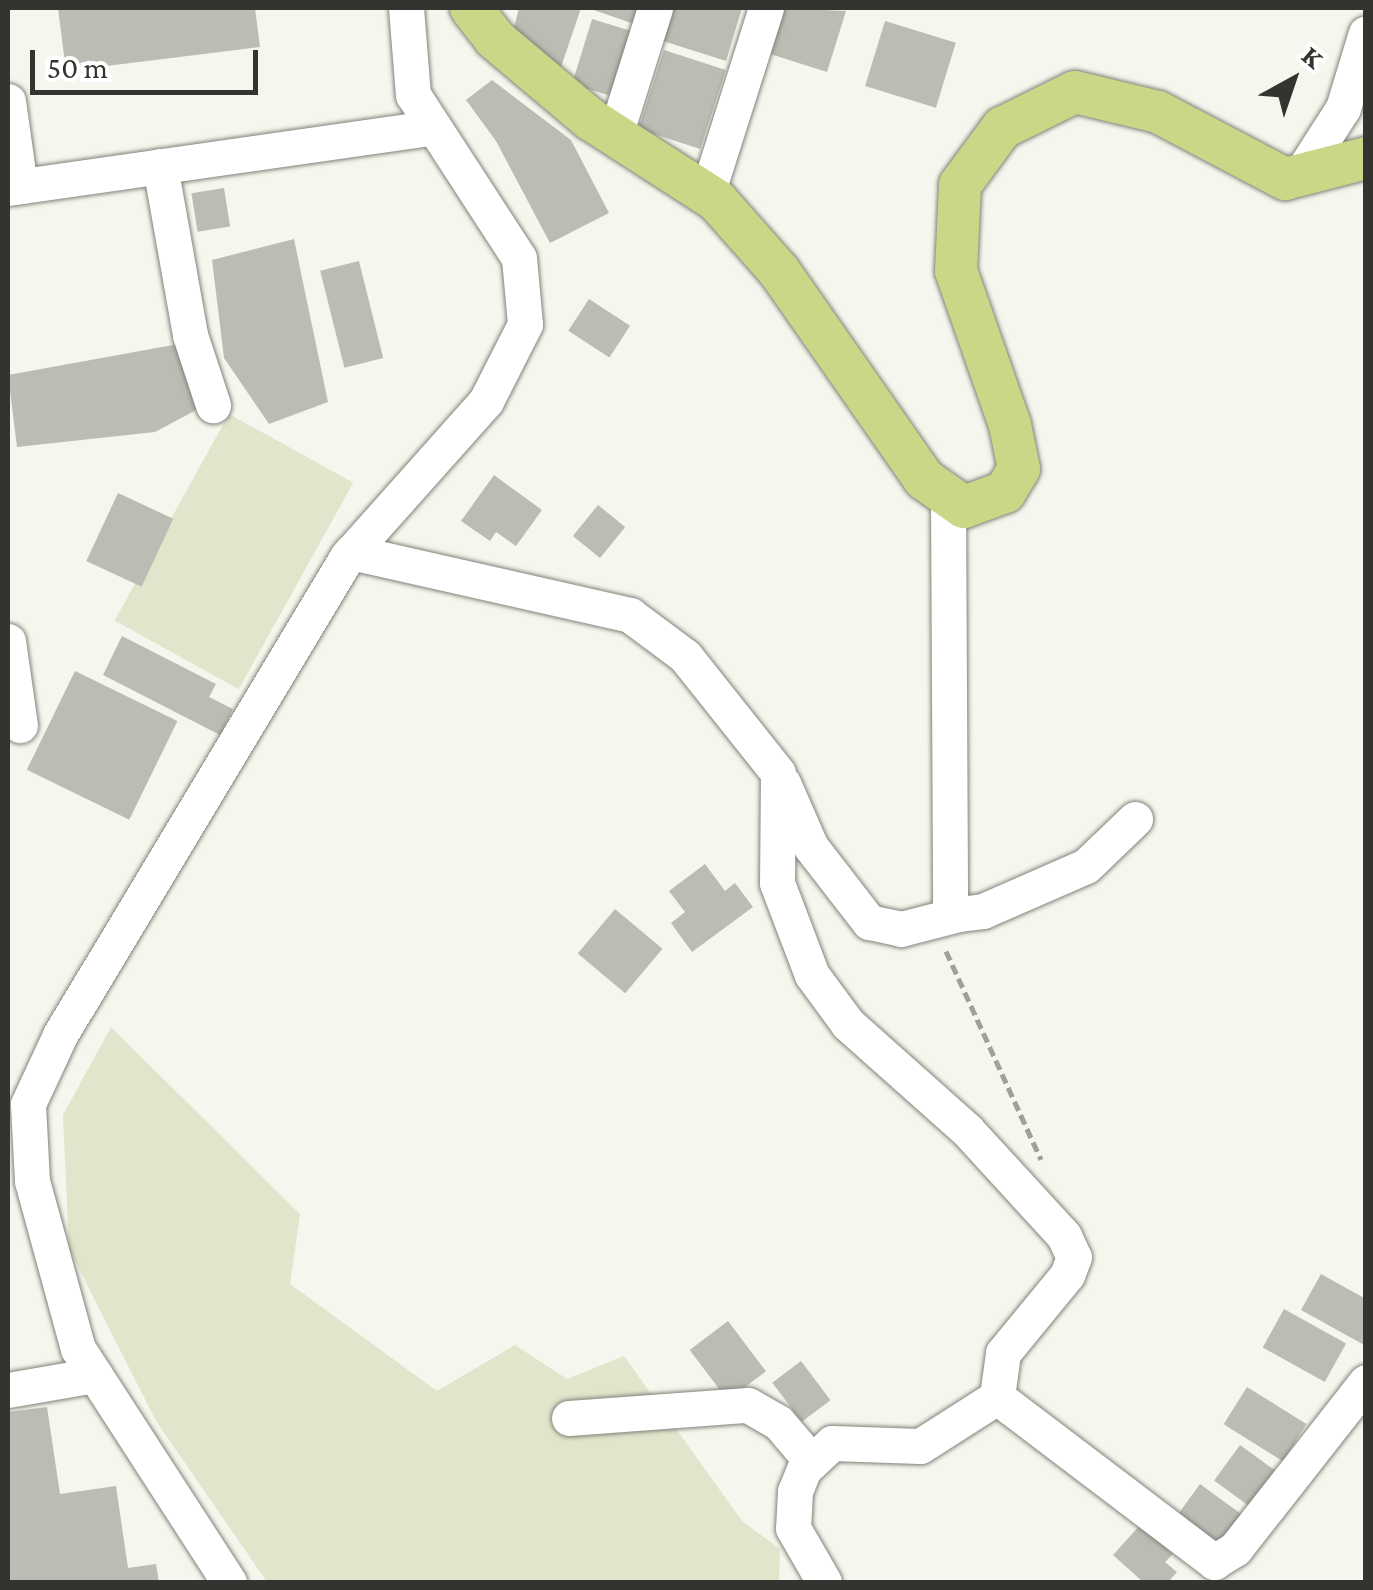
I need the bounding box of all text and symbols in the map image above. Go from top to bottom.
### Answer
scale bar [35,30,262,92]
north arrow [1243,30,1343,130]
text: K [1296,39,1329,74]
text: 50 m [47,51,108,84]

